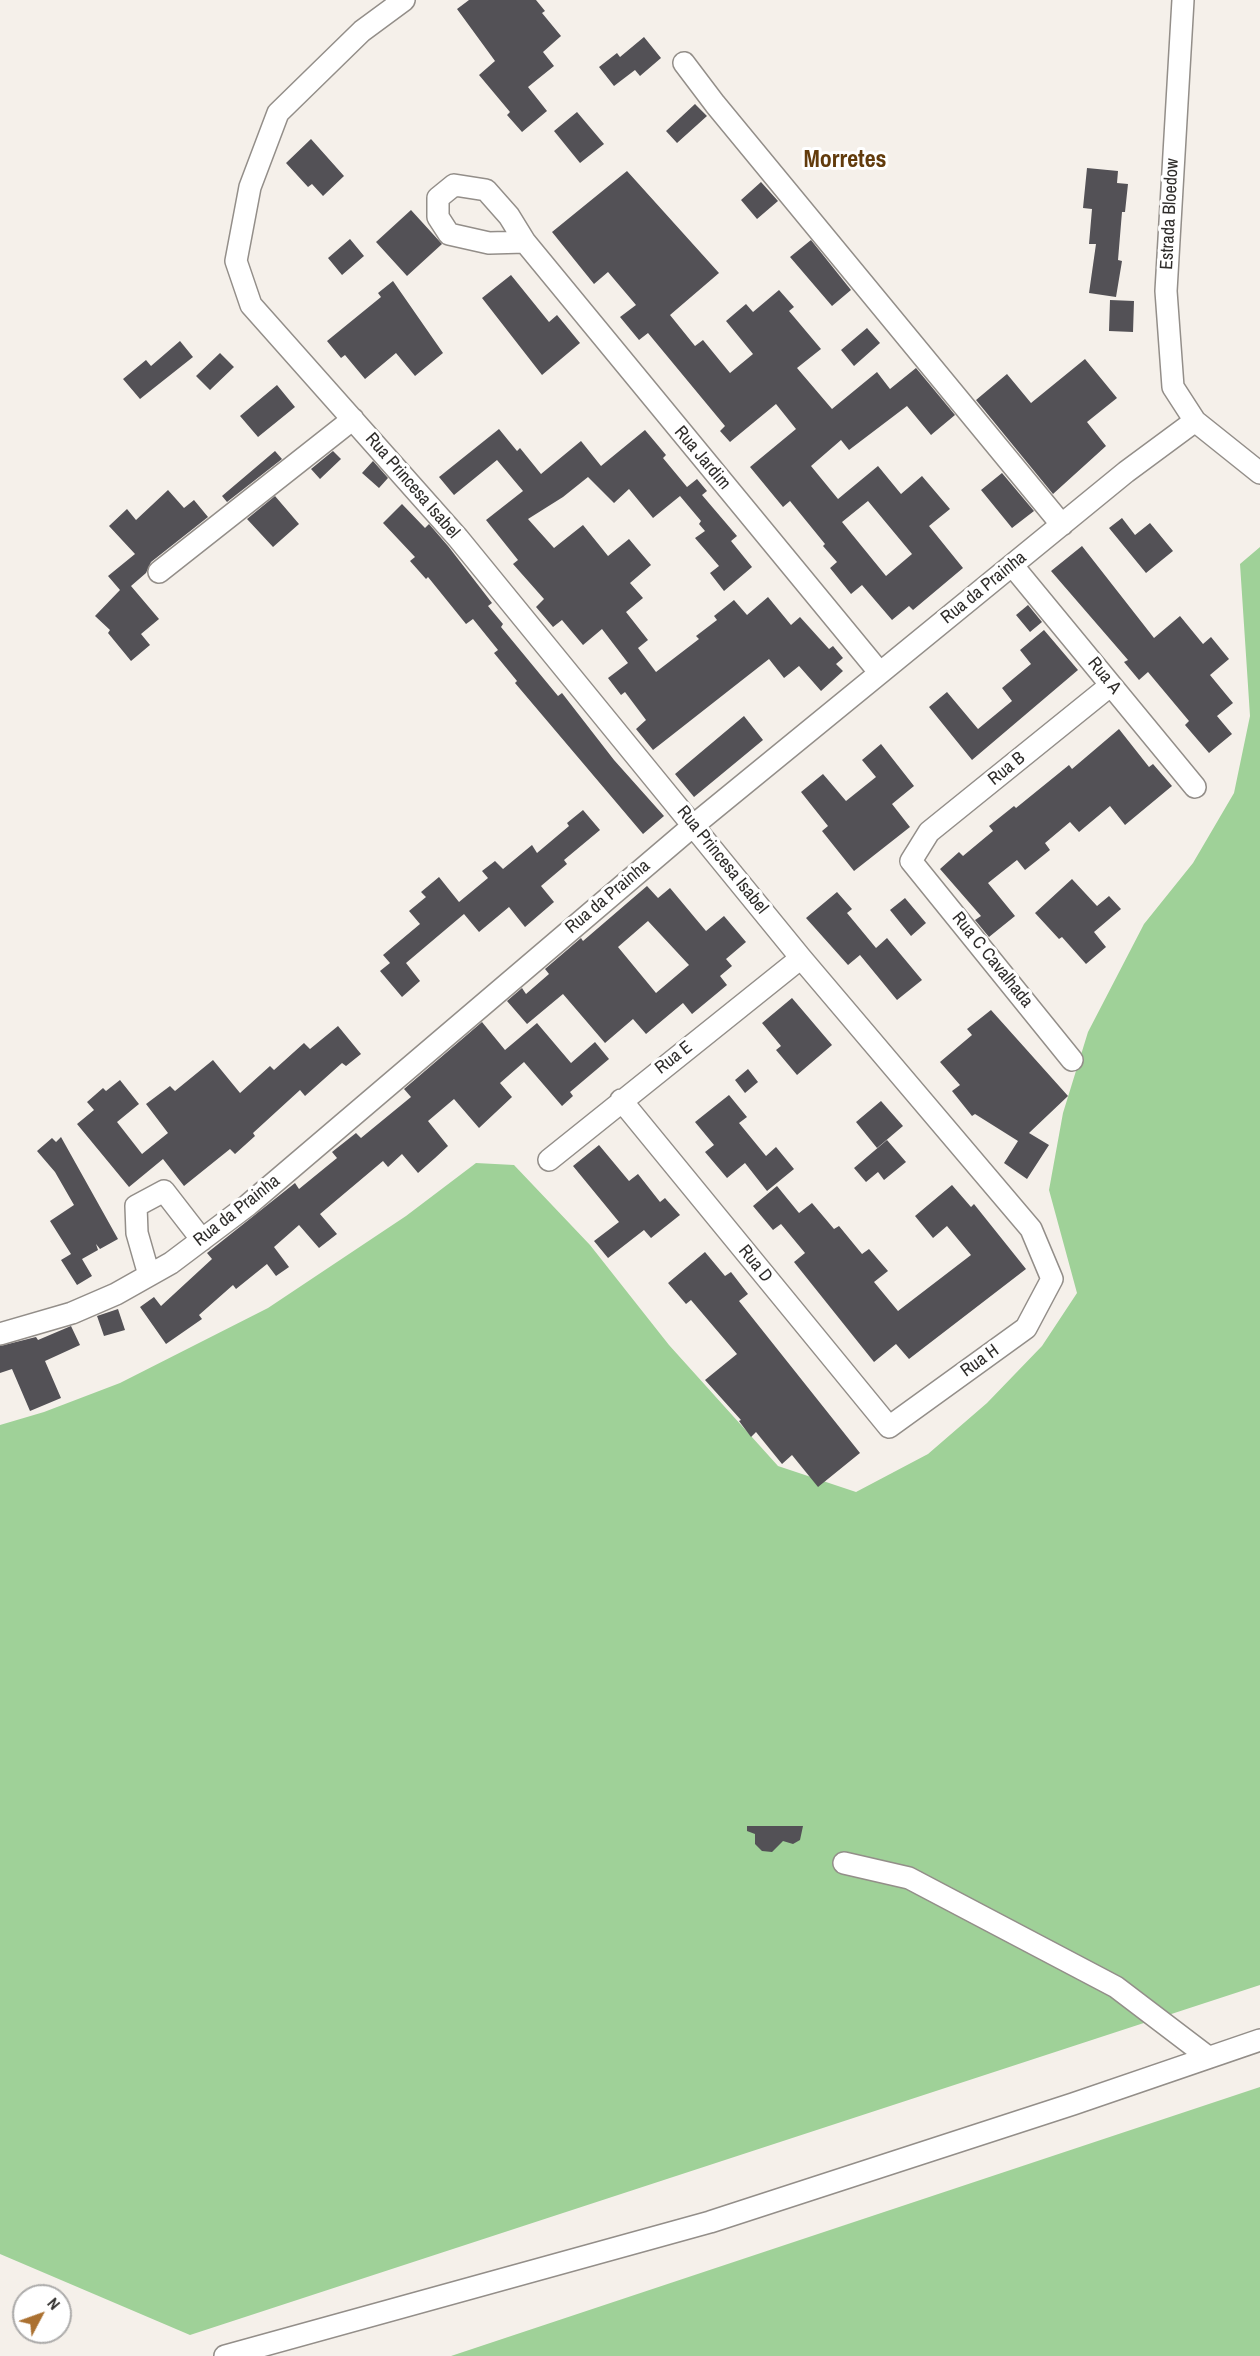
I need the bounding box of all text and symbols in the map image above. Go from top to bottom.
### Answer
district label: Morretes [803,147,887,175]
street label: Estrada Bloedow [1156,158,1184,270]
street label: Rua Jardim [669,422,735,494]
street label: Rua Princesa Isabel [360,429,464,543]
street label: Rua da Prainha [937,547,1031,629]
street label: Rua A [1083,653,1125,699]
street label: Rua B [984,748,1030,790]
street label: Rua Princesa Isabel [672,802,772,918]
street label: Rua da Prainha [561,855,655,939]
street label: Rua C Cavalhada [947,908,1037,1012]
street label: Rua E [651,1037,697,1079]
street label: Rua da Prainha [190,1171,284,1251]
street label: Rua D [733,1241,777,1287]
street label: Rua H [957,1340,1003,1382]
north arrow [12,2284,72,2344]
text: N [43,2293,65,2314]

